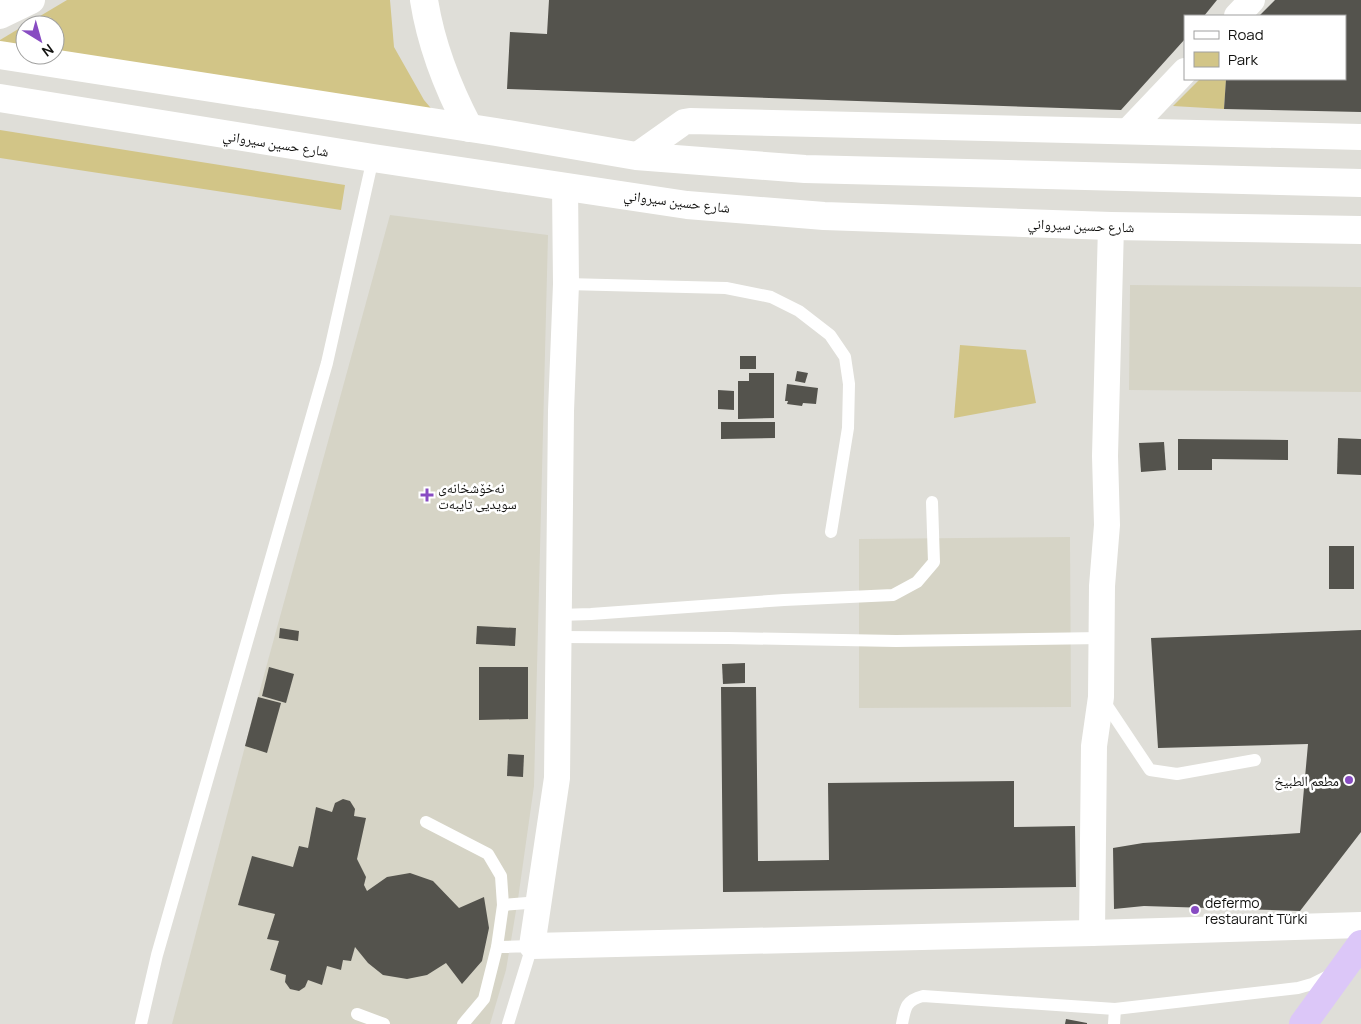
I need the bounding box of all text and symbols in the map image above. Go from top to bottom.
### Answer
north arrow [15,15,65,65]
legend [1184,15,1346,80]
text: Road [1228,24,1264,45]
text: N [38,40,58,61]
text: Park [1228,49,1258,70]
street label: شارع حسين سيرواني [221,125,330,163]
street label: شارع حسين سيرواني [622,185,731,219]
street label: شارع حسين سيرواني [1027,214,1135,239]
place label: نەخۆشخانەی سویدیی تایبەت [438,478,517,513]
marker: نەخۆشخانەی سویدیی تایبەت [420,488,434,502]
place label: مطعم الطبيخ [1274,771,1339,791]
marker: مطعم الطبيخ [1343,774,1355,786]
place label: defermo restaurant Türki [1205,893,1308,928]
marker: defermo restaurant Türki [1189,904,1201,916]

